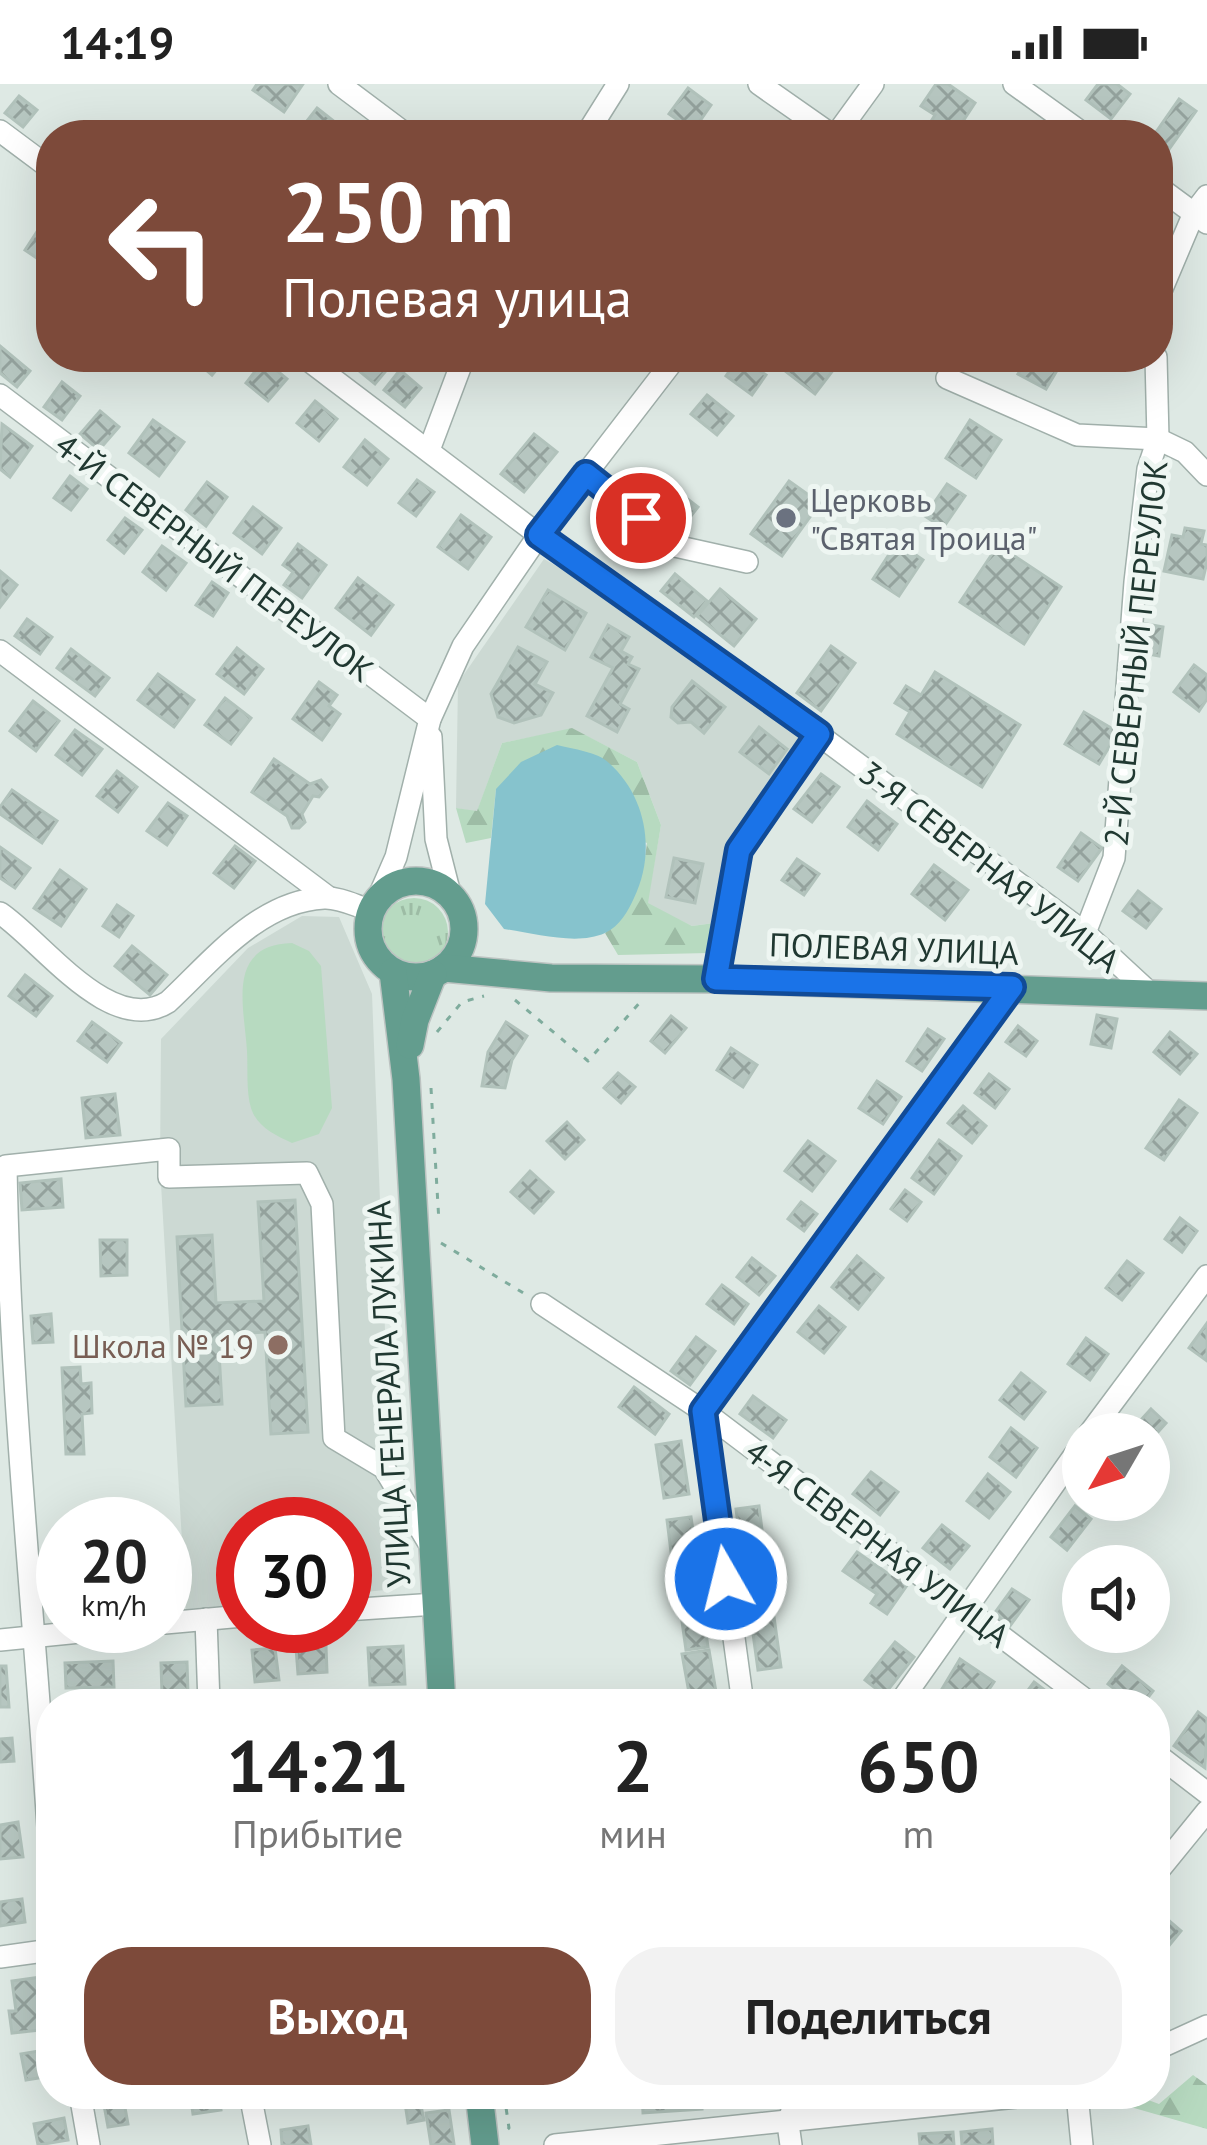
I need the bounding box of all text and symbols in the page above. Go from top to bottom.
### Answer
text: 14:19 [60,13,174,71]
text: 250 m [282,156,514,265]
icon: left [84,168,240,324]
text: Полевая улица [282,262,632,332]
street label: 4-Й СЕВЕРНЫЙ ПЕРЕУЛОК [47,423,383,691]
street label: 2-Й СЕВЕРНЫЙ ПЕРЕУЛОК [1093,458,1177,848]
pin [590,467,692,569]
place label: Церковь "Святая Троица" [810,478,1037,559]
icon: arrive [608,485,674,551]
marker: Церковь "Святая Троица" [773,505,799,531]
street label: 3-Я СЕВЕРНАЯ УЛИЦА [851,751,1130,982]
street label: ПОЛЕВАЯ УЛИЦА [768,922,1020,974]
street label: УЛИЦА ГЕНЕРАЛА ЛУКИНА [356,1199,420,1589]
place label: Школа № 19 [72,1324,254,1367]
marker: Школа № 19 [265,1332,291,1358]
north arrow [1062,1413,1170,1521]
map controls [1062,1413,1170,1653]
street label: 4-Я СЕВЕРНАЯ УЛИЦА [737,1430,1019,1657]
speed limit sign: 30 [216,1497,372,1653]
position arrow [663,1516,789,1642]
text: 20 [80,1521,148,1599]
button: sound [1062,1545,1170,1653]
text: km/h [81,1585,147,1624]
text: 14:21 [226,1719,409,1812]
text: 2 [613,1719,654,1812]
text: 650 [857,1719,980,1812]
text: Прибытие [232,1808,403,1859]
text: мин [599,1808,667,1859]
text: m [903,1808,934,1859]
button: Выход [84,1947,591,2085]
button: Поделиться [615,1947,1122,2085]

